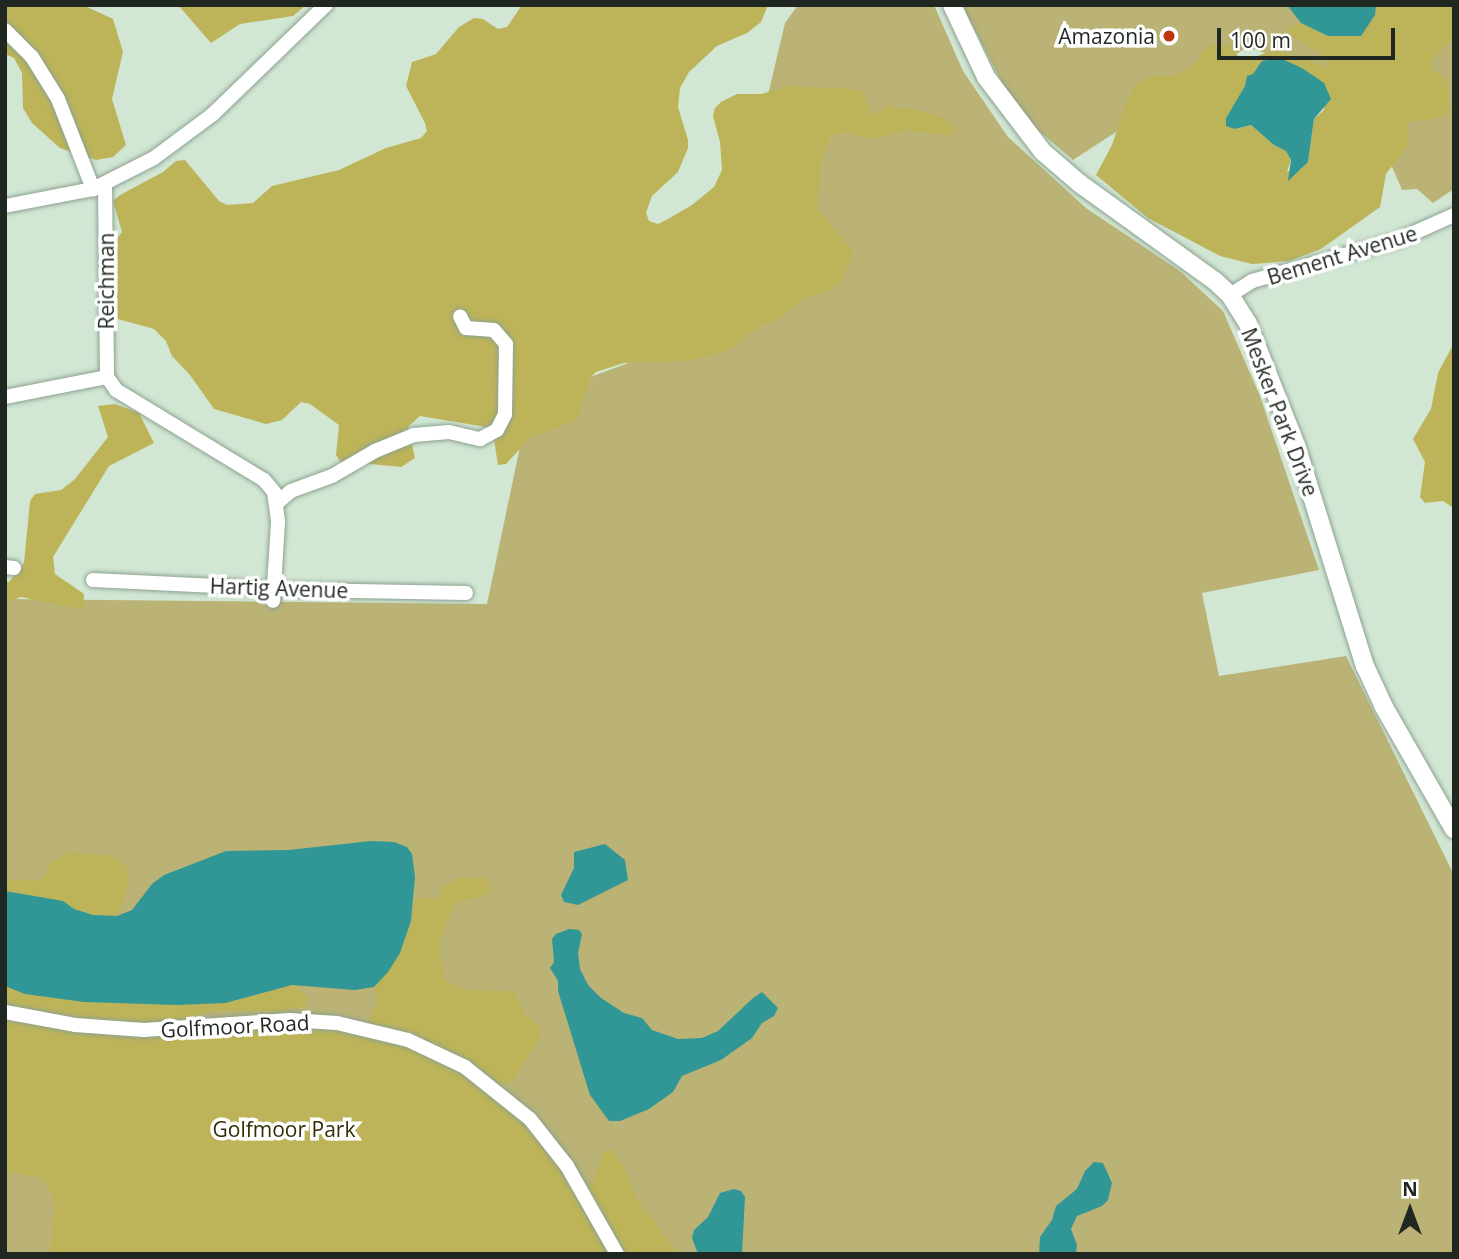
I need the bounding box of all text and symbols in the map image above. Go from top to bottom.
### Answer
scale bar [1221,14,1400,58]
place label: Amazonia [1058,23,1155,49]
text: 100 m [1230,26,1291,54]
marker: Amazonia [1161,28,1177,44]
street label: Bement Avenue [1264,220,1420,290]
street label: Reichman [93,233,119,329]
street label: Mesker Park Drive [1236,324,1324,500]
street label: Hartig Avenue [209,573,349,603]
street label: Golfmoor Road [160,1010,310,1042]
park label: Golfmoor Park [213,1116,355,1142]
north arrow [1375,1175,1445,1245]
text: N [1402,1176,1418,1202]

